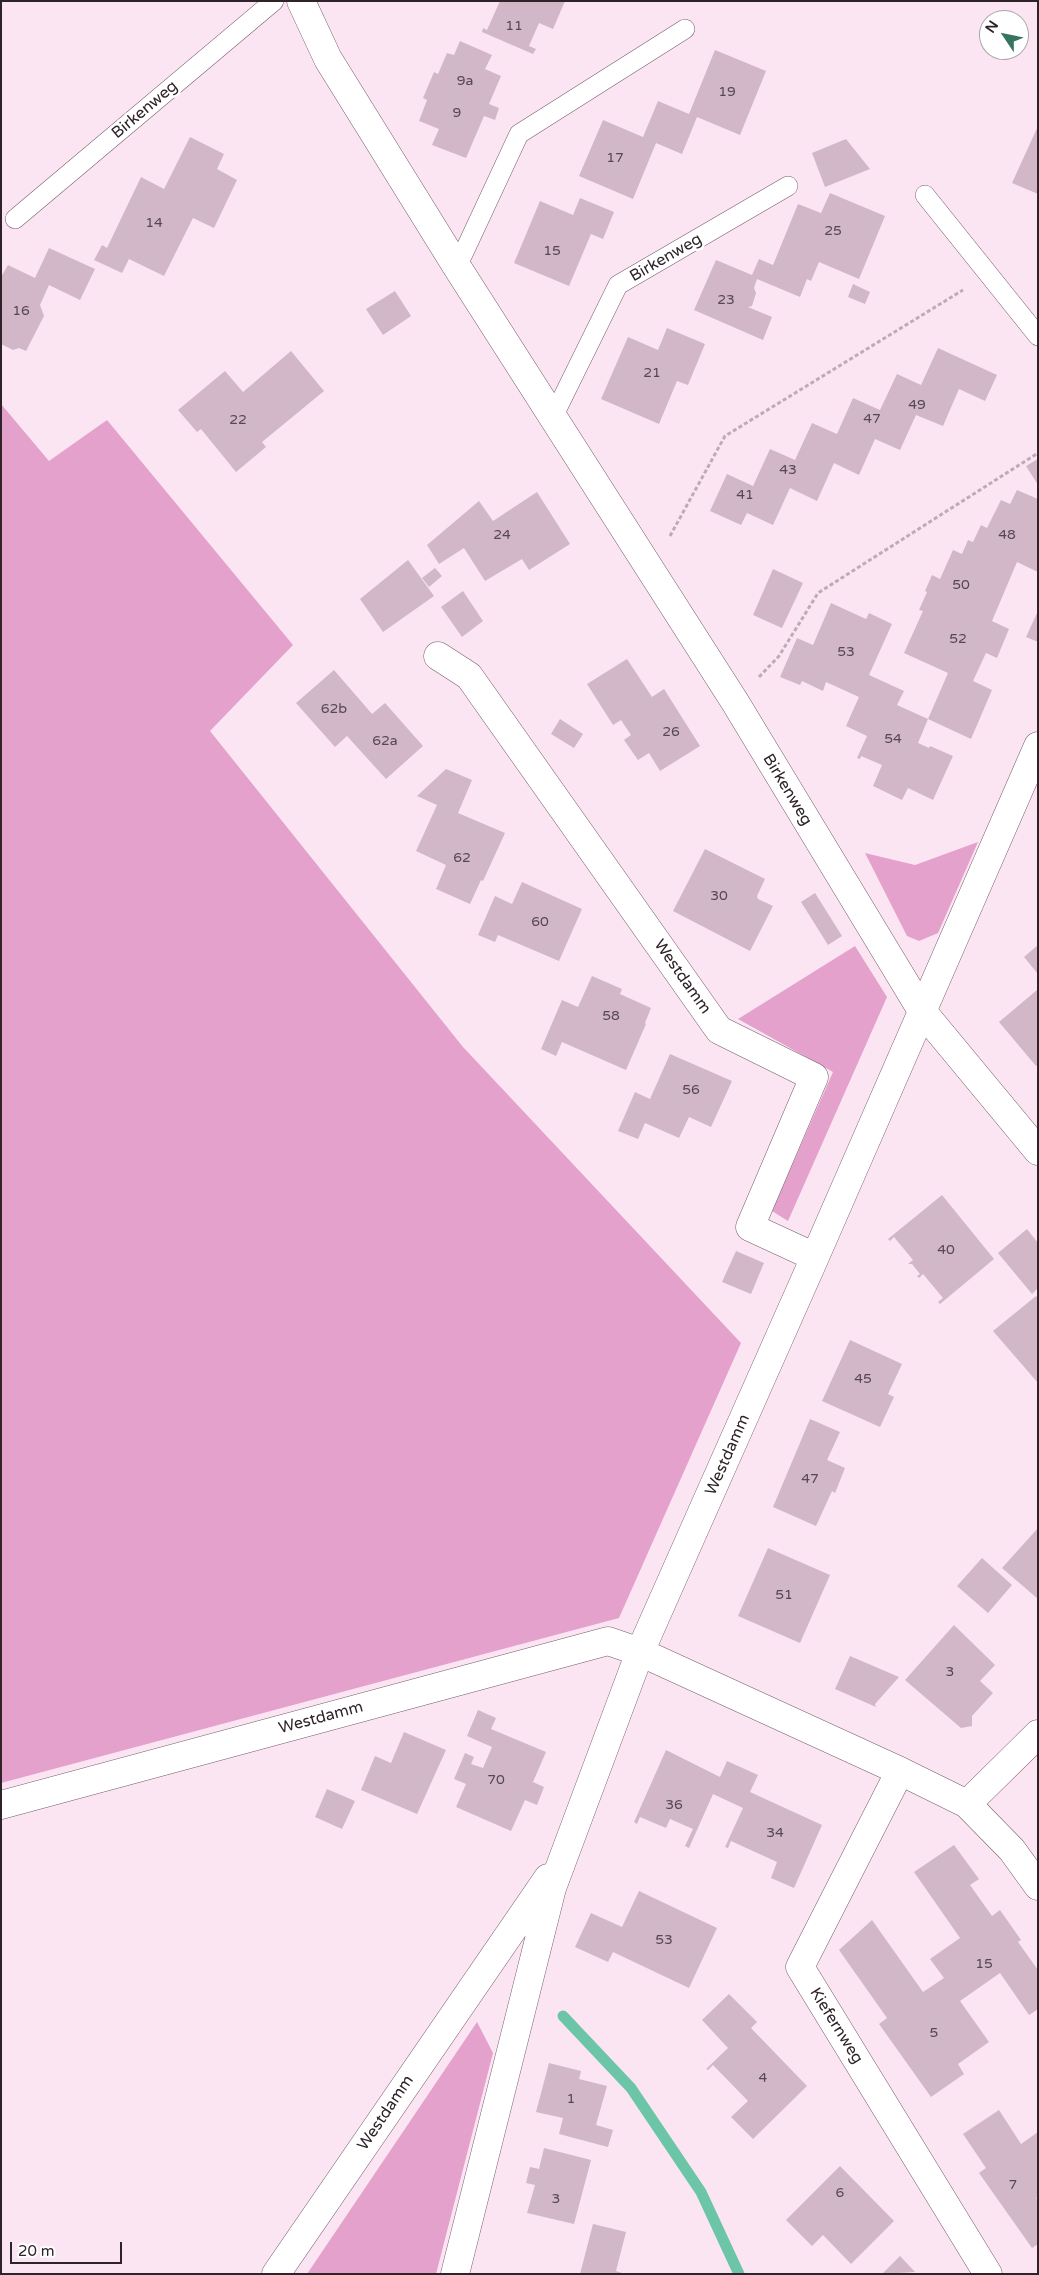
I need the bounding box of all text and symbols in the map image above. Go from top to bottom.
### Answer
north arrow [979,10,1029,60]
text: N [982,17,1002,36]
house number: 11 [505,18,523,34]
house number: 9a [457,73,473,89]
street label: Birkenweg [108,77,182,143]
house number: 19 [718,84,736,100]
house number: 9 [453,105,461,121]
house number: 17 [606,150,624,166]
house number: 14 [145,215,163,231]
house number: 25 [824,223,842,239]
street label: Birkenweg [627,230,705,286]
house number: 15 [543,243,561,259]
house number: 23 [717,292,735,308]
house number: 16 [12,303,30,319]
house number: 21 [643,365,661,381]
house number: 49 [908,397,926,413]
house number: 47 [863,411,881,427]
house number: 22 [229,412,247,428]
house number: 43 [779,462,797,478]
house number: 41 [736,487,754,503]
house number: 24 [493,527,511,543]
house number: 48 [998,527,1016,543]
house number: 50 [952,577,970,593]
house number: 52 [949,631,967,647]
house number: 53 [837,644,855,660]
house number: 62b [321,701,347,717]
house number: 26 [662,724,680,740]
house number: 54 [884,731,902,747]
house number: 62a [372,733,398,749]
street label: Birkenweg [758,751,816,829]
house number: 62 [453,850,471,866]
house number: 30 [710,888,728,904]
house number: 60 [531,914,549,930]
street label: Westdamm [649,936,715,1018]
house number: 58 [602,1008,620,1024]
house number: 56 [682,1082,700,1098]
house number: 40 [937,1242,955,1258]
house number: 45 [854,1371,872,1387]
street label: Westdamm [702,1412,754,1498]
house number: 47 [801,1471,819,1487]
house number: 51 [775,1587,793,1603]
house number: 3 [946,1664,954,1680]
street label: Westdamm [277,1698,365,1738]
house number: 70 [487,1772,505,1788]
house number: 36 [665,1797,683,1813]
house number: 34 [766,1825,784,1841]
house number: 53 [655,1932,673,1948]
house number: 15 [975,1956,993,1972]
street label: Kiefernweg [805,1984,867,2068]
house number: 5 [930,2025,938,2041]
house number: 4 [759,2070,767,2086]
street label: Westdamm [354,2072,418,2154]
house number: 1 [567,2091,575,2107]
house number: 7 [1009,2177,1017,2193]
house number: 6 [836,2185,844,2201]
house number: 3 [552,2191,560,2207]
scale bar [12,2232,125,2264]
text: 20 m [18,2242,55,2260]

